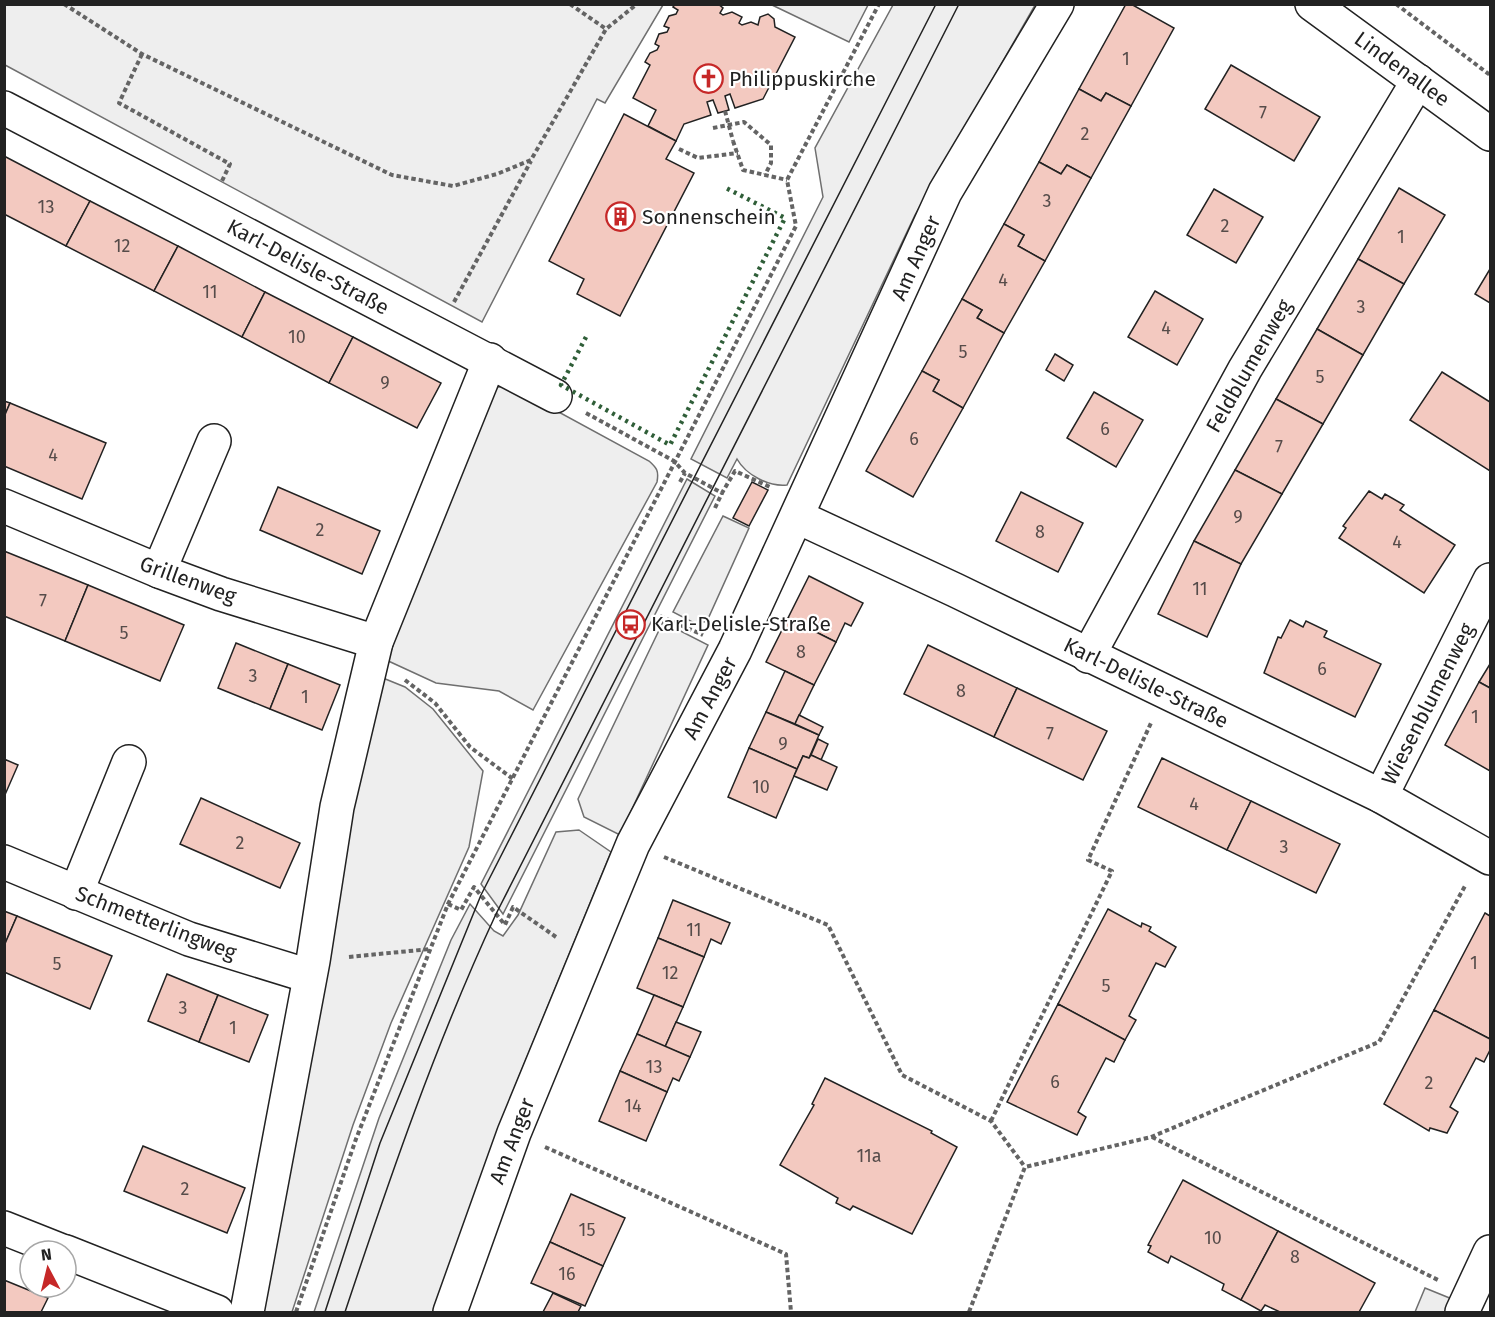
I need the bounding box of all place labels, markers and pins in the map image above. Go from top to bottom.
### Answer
church icon: Philippuskirche [692,63,724,95]
place label: Philippuskirche [729,66,876,92]
building icon: Sonnenschein [605,201,637,233]
place label: Sonnenschein [642,204,776,230]
bus stop icon: Karl-Delisle-Straße [614,608,646,640]
place label: Karl-Delisle-Straße [651,611,831,637]

